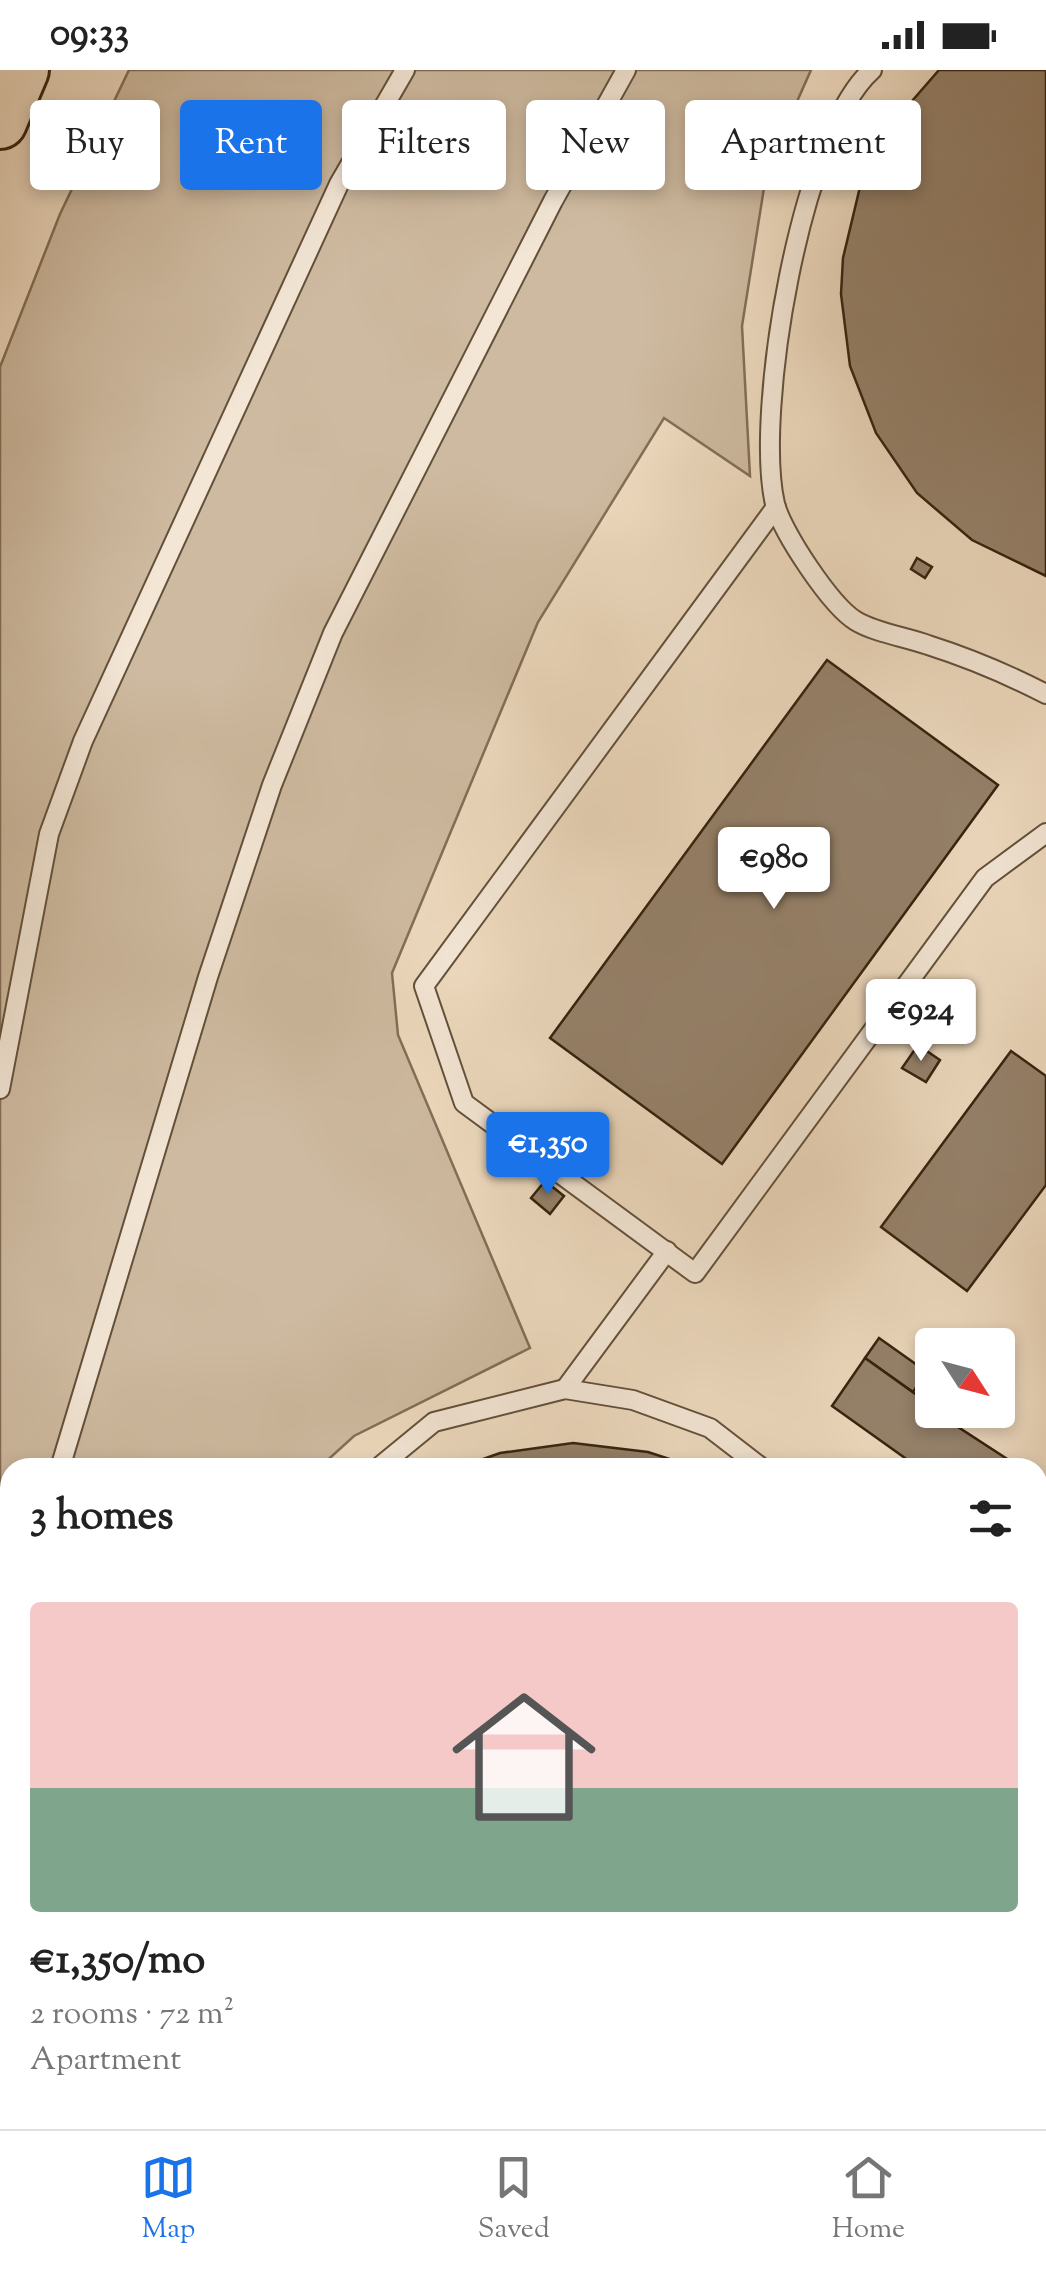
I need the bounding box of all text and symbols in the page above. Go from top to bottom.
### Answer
text: 09:33 [50,8,129,62]
chip: Buy [30,100,160,190]
chip: Rent [180,100,322,190]
chip: Filters [342,100,506,190]
chip: New [526,100,665,190]
chip: Apartment [685,100,921,190]
pin: €980 [715,827,833,912]
text: €980 [740,836,808,882]
pin: €924 [862,979,980,1064]
text: €924 [888,988,954,1034]
pin: €1,350 [467,1112,629,1197]
text: €1,350 [508,1121,588,1167]
north arrow [915,1328,1015,1428]
map controls [915,1328,1015,1428]
text: 3 homes [30,1488,174,1548]
icon: filters [963,1491,1018,1546]
icon: home [434,1667,614,1847]
text: €1,350/mo [30,1932,205,1992]
text: 2 rooms · 72 m² [30,1992,234,2038]
text: Apartment [30,2038,181,2084]
tab: Map [141,2150,196,2250]
tab: Saved [478,2150,550,2250]
tab: Home [832,2150,905,2250]

